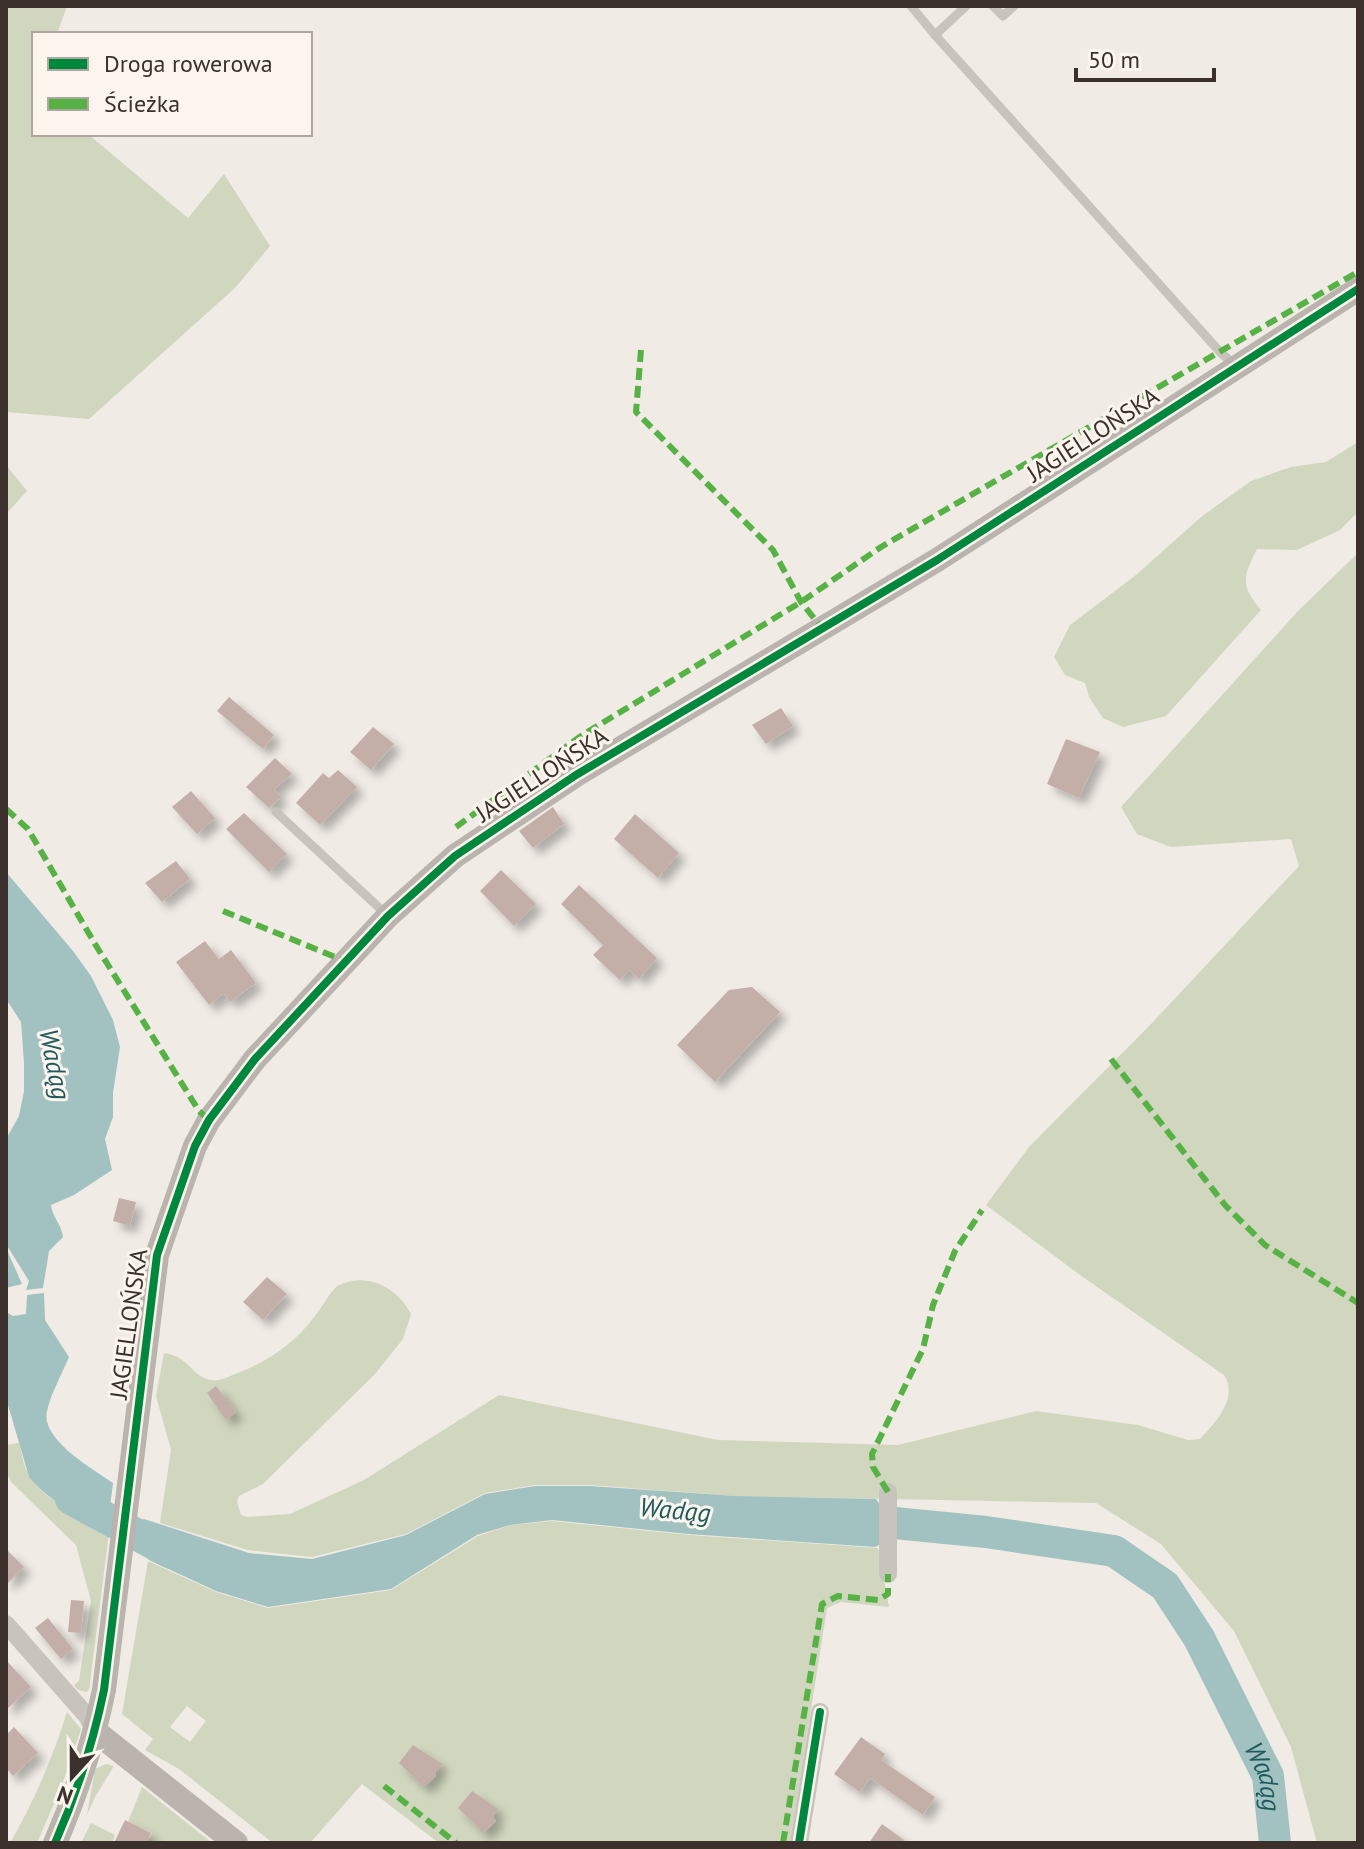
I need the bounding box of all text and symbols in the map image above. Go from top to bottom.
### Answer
legend [32,32,312,136]
scale bar [1076,32,1214,82]
text: 50 m [1088,44,1140,75]
text: Droga rowerowa [104,48,273,79]
text: Ścieżka [104,88,180,119]
street label: JAGIELLOŃSKA [1020,380,1165,489]
street label: JAGIELLOŃSKA [469,720,614,829]
water label: Wadąg [32,1026,79,1102]
street label: JAGIELLOŃSKA [102,1247,154,1402]
water label: Wadąg [638,1490,712,1529]
water label: Wadąg [1238,1736,1289,1813]
north arrow [32,1737,112,1817]
text: N [53,1780,77,1811]

